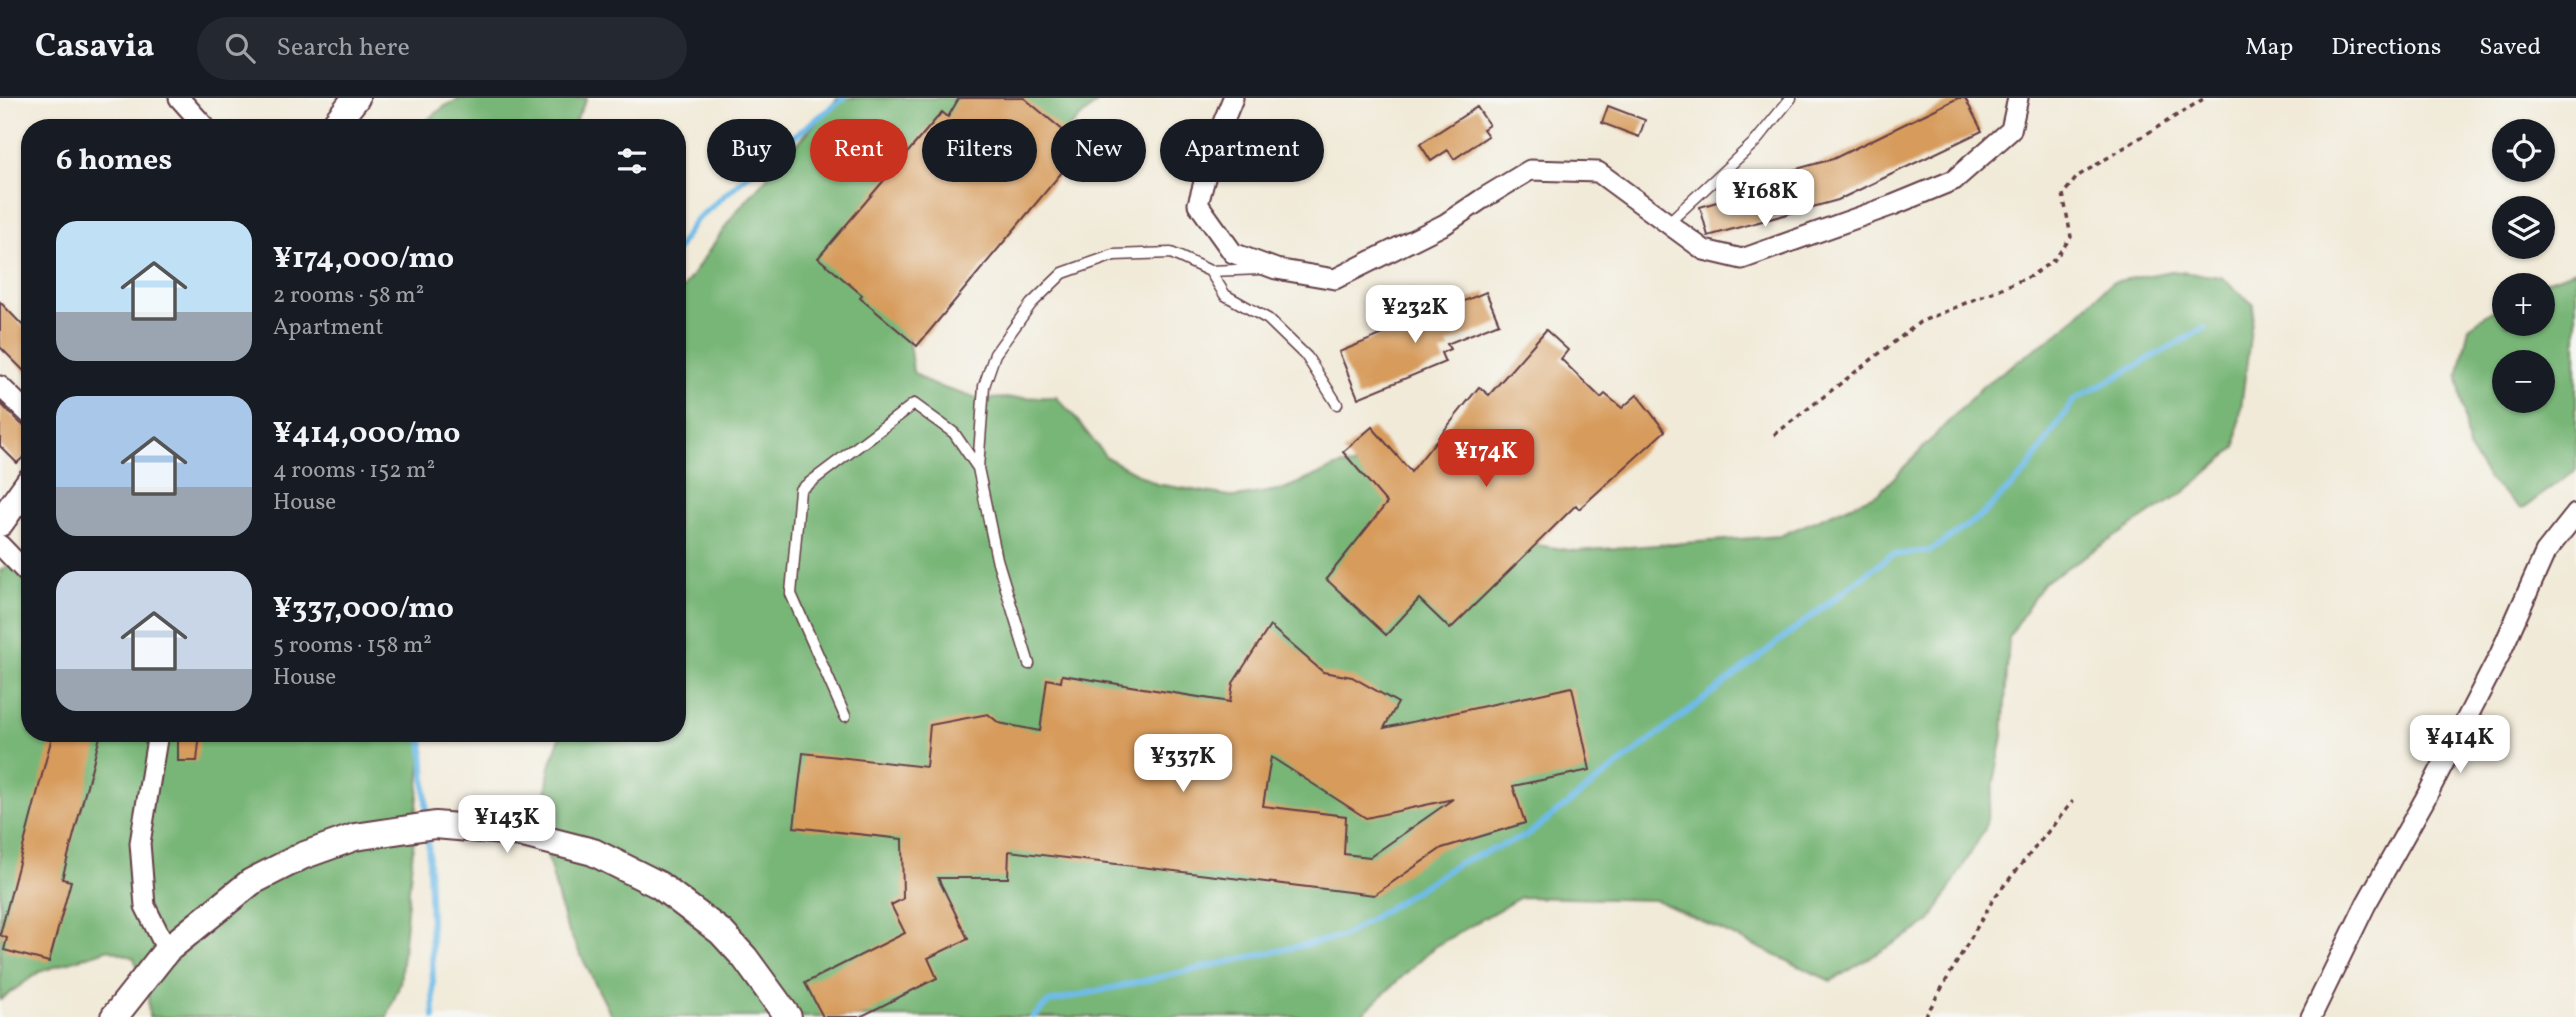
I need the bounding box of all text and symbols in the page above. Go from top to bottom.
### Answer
search box [197,17,687,80]
text: Casavia [35,25,155,71]
icon: search [221,29,259,67]
text: Search here [277,30,410,66]
text: Map [2245,31,2293,65]
text: Directions [2331,31,2441,65]
text: Saved [2479,31,2541,65]
chip: Buy [707,119,796,182]
chip: Rent [810,119,908,182]
chip: Filters [922,119,1037,182]
chip: New [1051,119,1146,182]
chip: Apartment [1160,119,1324,182]
map controls [2492,119,2555,413]
button: locate [2492,119,2555,182]
text: 6 homes [56,140,172,182]
icon: filters [613,142,651,180]
pin: ¥168K [1716,170,1814,229]
text: ¥168K [1732,176,1798,208]
button: layers [2492,196,2555,259]
text: ¥174,000/mo [273,238,454,280]
icon: home [112,249,196,333]
button: + [2492,273,2555,336]
text: 2 rooms · 58 m² [273,280,424,312]
pin: ¥232K [1366,286,1464,345]
text: ¥232K [1382,292,1448,324]
text: Apartment [273,312,384,344]
button: − [2492,350,2555,413]
text: ¥414,000/mo [273,413,460,455]
icon: home [112,424,196,508]
pin: ¥174K [1437,430,1535,489]
text: ¥174K [1454,436,1518,468]
text: 4 rooms · 152 m² [273,455,435,487]
text: House [273,487,336,519]
text: ¥337,000/mo [273,588,454,630]
icon: home [112,599,196,683]
text: 5 rooms · 158 m² [273,630,432,662]
text: House [273,662,336,694]
pin: ¥414K [2411,716,2509,775]
text: ¥414K [2426,722,2494,754]
pin: ¥337K [1134,734,1232,794]
text: ¥337K [1150,741,1216,773]
pin: ¥143K [458,796,556,855]
text: ¥143K [474,802,540,834]

